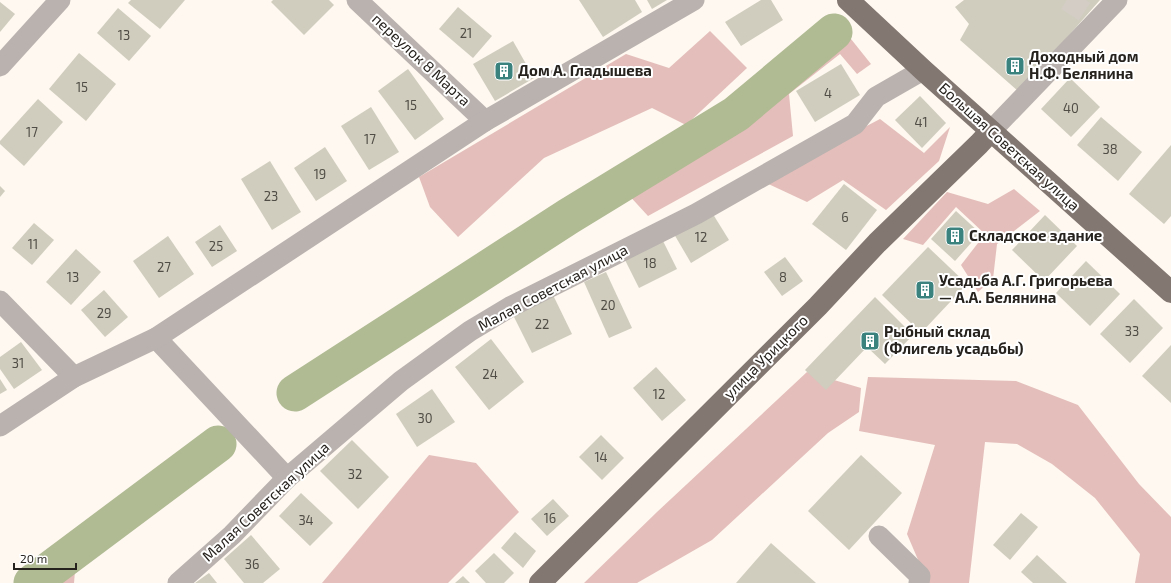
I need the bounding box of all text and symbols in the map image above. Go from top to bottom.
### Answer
street label: переулок 8 Марта [368,9,474,110]
house number: 21 [460,25,472,41]
house number: 13 [118,27,130,43]
place label: Доходный дом Н.Ф. Белянина [1029,47,1138,82]
building icon: Доходный дом Н.Ф. Белянина [1004,55,1026,77]
building icon: Дом А. Гладышева [493,60,515,82]
place label: Дом А. Гладышева [518,61,652,79]
street label: Большая Советская улица [935,78,1084,215]
house number: 15 [76,79,88,95]
house number: 4 [824,85,832,101]
house number: 15 [405,97,417,113]
house number: 40 [1063,100,1079,116]
house number: 41 [914,114,928,130]
house number: 17 [26,124,38,140]
house number: 17 [364,131,376,147]
house number: 38 [1102,141,1118,157]
house number: 19 [314,166,326,182]
house number: 23 [264,188,278,204]
house number: 6 [841,209,849,225]
building icon: Складское здание [944,225,966,247]
place label: Складское здание [969,226,1102,244]
house number: 12 [695,229,707,245]
house number: 11 [28,236,38,252]
house number: 25 [209,238,223,254]
street label: Малая Советская улица [475,240,631,335]
house number: 18 [643,255,657,271]
house number: 27 [157,259,171,275]
house number: 13 [67,269,79,285]
house number: 8 [779,269,787,285]
place label: Усадьба А.Г. Григорьева — А.А. Белянина [939,271,1113,306]
building icon: Усадьба А.Г. Григорьева — А.А. Белянина [914,279,936,301]
house number: 20 [600,297,616,313]
house number: 29 [97,305,111,321]
street label: улица Урицкого [719,310,812,403]
house number: 22 [535,316,549,332]
place label: Рыбный склад (Флигель усадьбы) [884,322,1024,357]
house number: 33 [1125,323,1139,339]
building icon: Рыбный склад (Флигель усадьбы) [859,330,881,352]
house number: 31 [12,355,24,371]
house number: 24 [482,366,498,382]
house number: 12 [653,386,665,402]
house number: 30 [417,410,433,426]
street label: Малая Советская улица [198,438,333,566]
house number: 14 [594,449,608,465]
house number: 32 [348,466,362,482]
house number: 16 [544,510,556,526]
house number: 34 [298,512,314,528]
scale bar [14,545,76,571]
text: 20 m [20,551,47,565]
house number: 36 [245,556,259,572]

